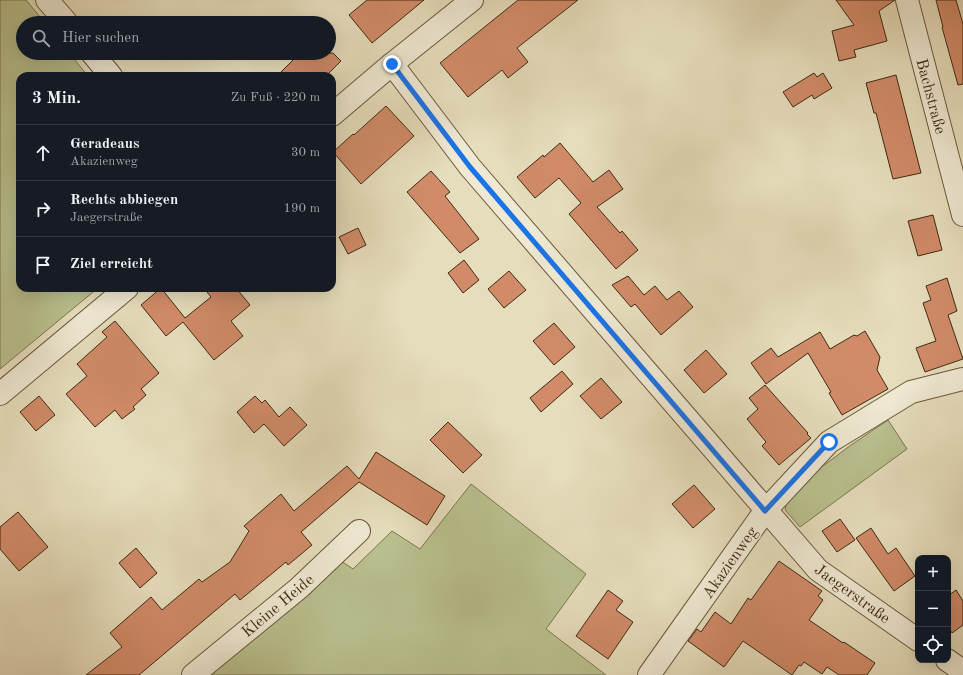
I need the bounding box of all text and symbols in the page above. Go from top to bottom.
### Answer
search box [16,16,336,60]
icon: search [30,27,52,49]
text: Hier suchen [62,31,139,46]
route end [383,55,401,73]
street label: Bachstraße [912,57,948,136]
text: 3 Min. [32,90,81,107]
text: Zu Fuß · 220 m [231,91,320,104]
text: Geradeaus [70,137,139,152]
icon: ahead [32,142,54,164]
text: 30 m [291,146,320,159]
text: Akazienweg [70,155,138,168]
text: Rechts abbiegen [70,193,178,208]
icon: right [32,198,54,220]
text: 190 m [283,202,320,215]
text: Jaegerstraße [70,211,143,224]
icon: arrive [32,254,54,276]
text: Ziel erreicht [70,257,153,272]
route start [820,433,838,451]
street label: Akazienweg [700,524,761,602]
map controls [915,555,951,663]
button: + [915,555,951,591]
street label: Jaegerstraße [811,562,893,627]
street label: Kleine Heide [239,572,317,641]
button: − [915,591,951,627]
button: locate [915,627,951,663]

